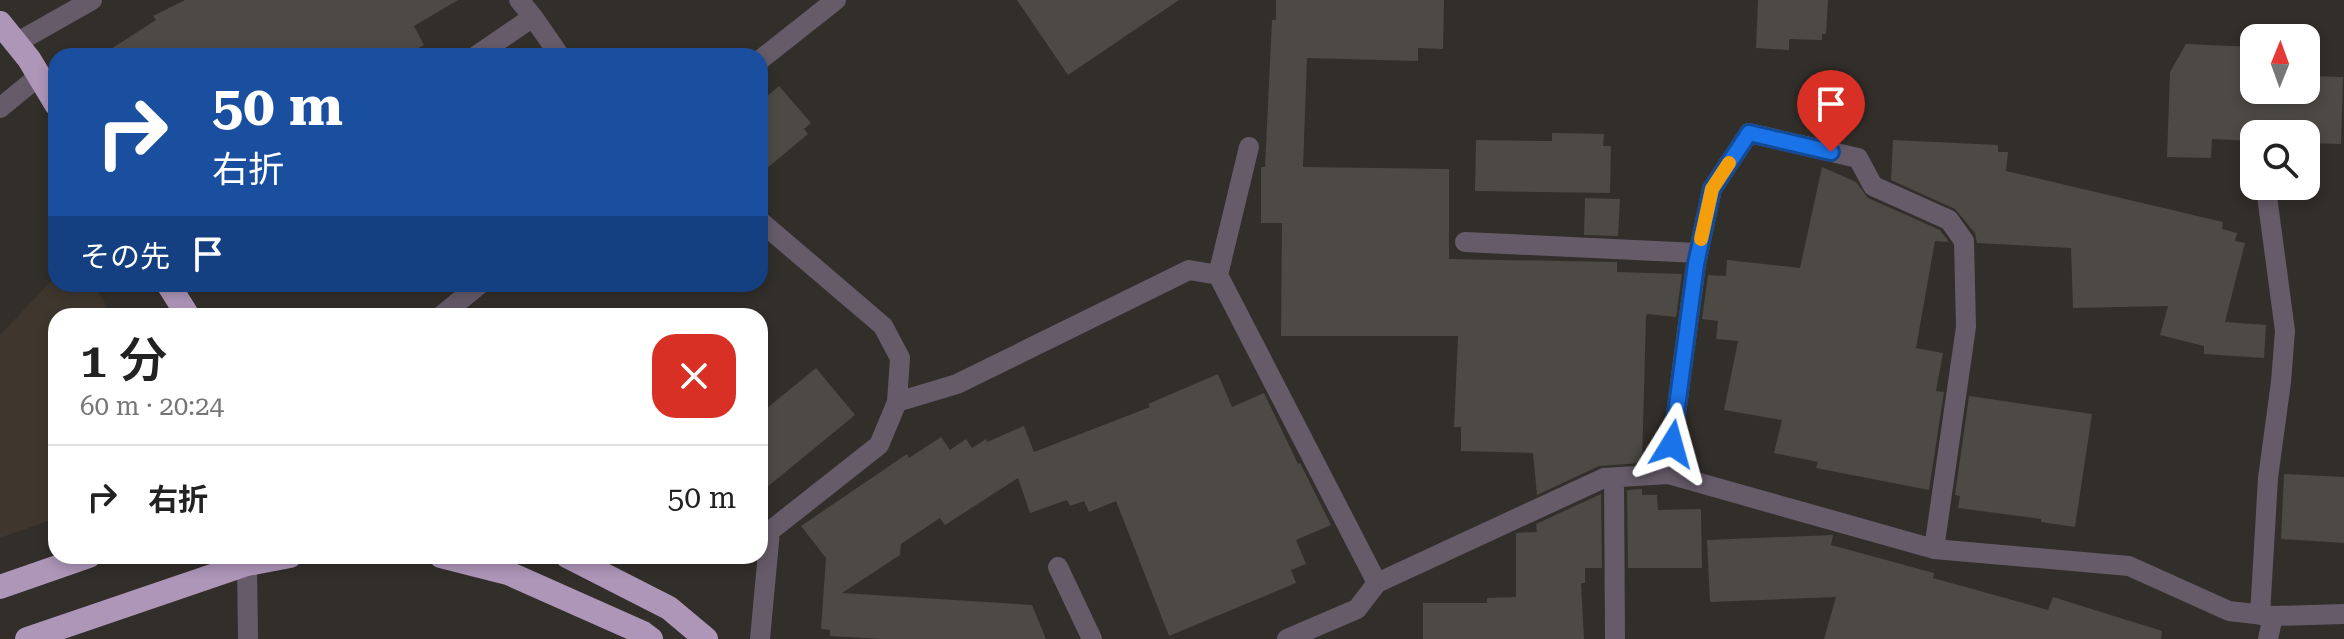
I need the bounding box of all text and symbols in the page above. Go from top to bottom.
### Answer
north arrow [2240,24,2320,104]
map controls [2240,24,2320,200]
pin [1797,70,1865,152]
text: 50 m [212,73,343,139]
icon: right [80,80,184,184]
icon: arrive [1809,82,1853,126]
button: search [2240,120,2320,200]
text: 右折 [212,149,284,191]
icon: arrive [186,232,230,276]
text: その先 [80,239,170,274]
text: 1 分 [80,333,167,389]
button: close [652,334,736,418]
text: 60 m · 20:24 [80,391,224,421]
position arrow [1630,402,1714,486]
icon: right [80,475,124,519]
text: 50 m [667,480,736,515]
text: 右折 [148,482,208,517]

